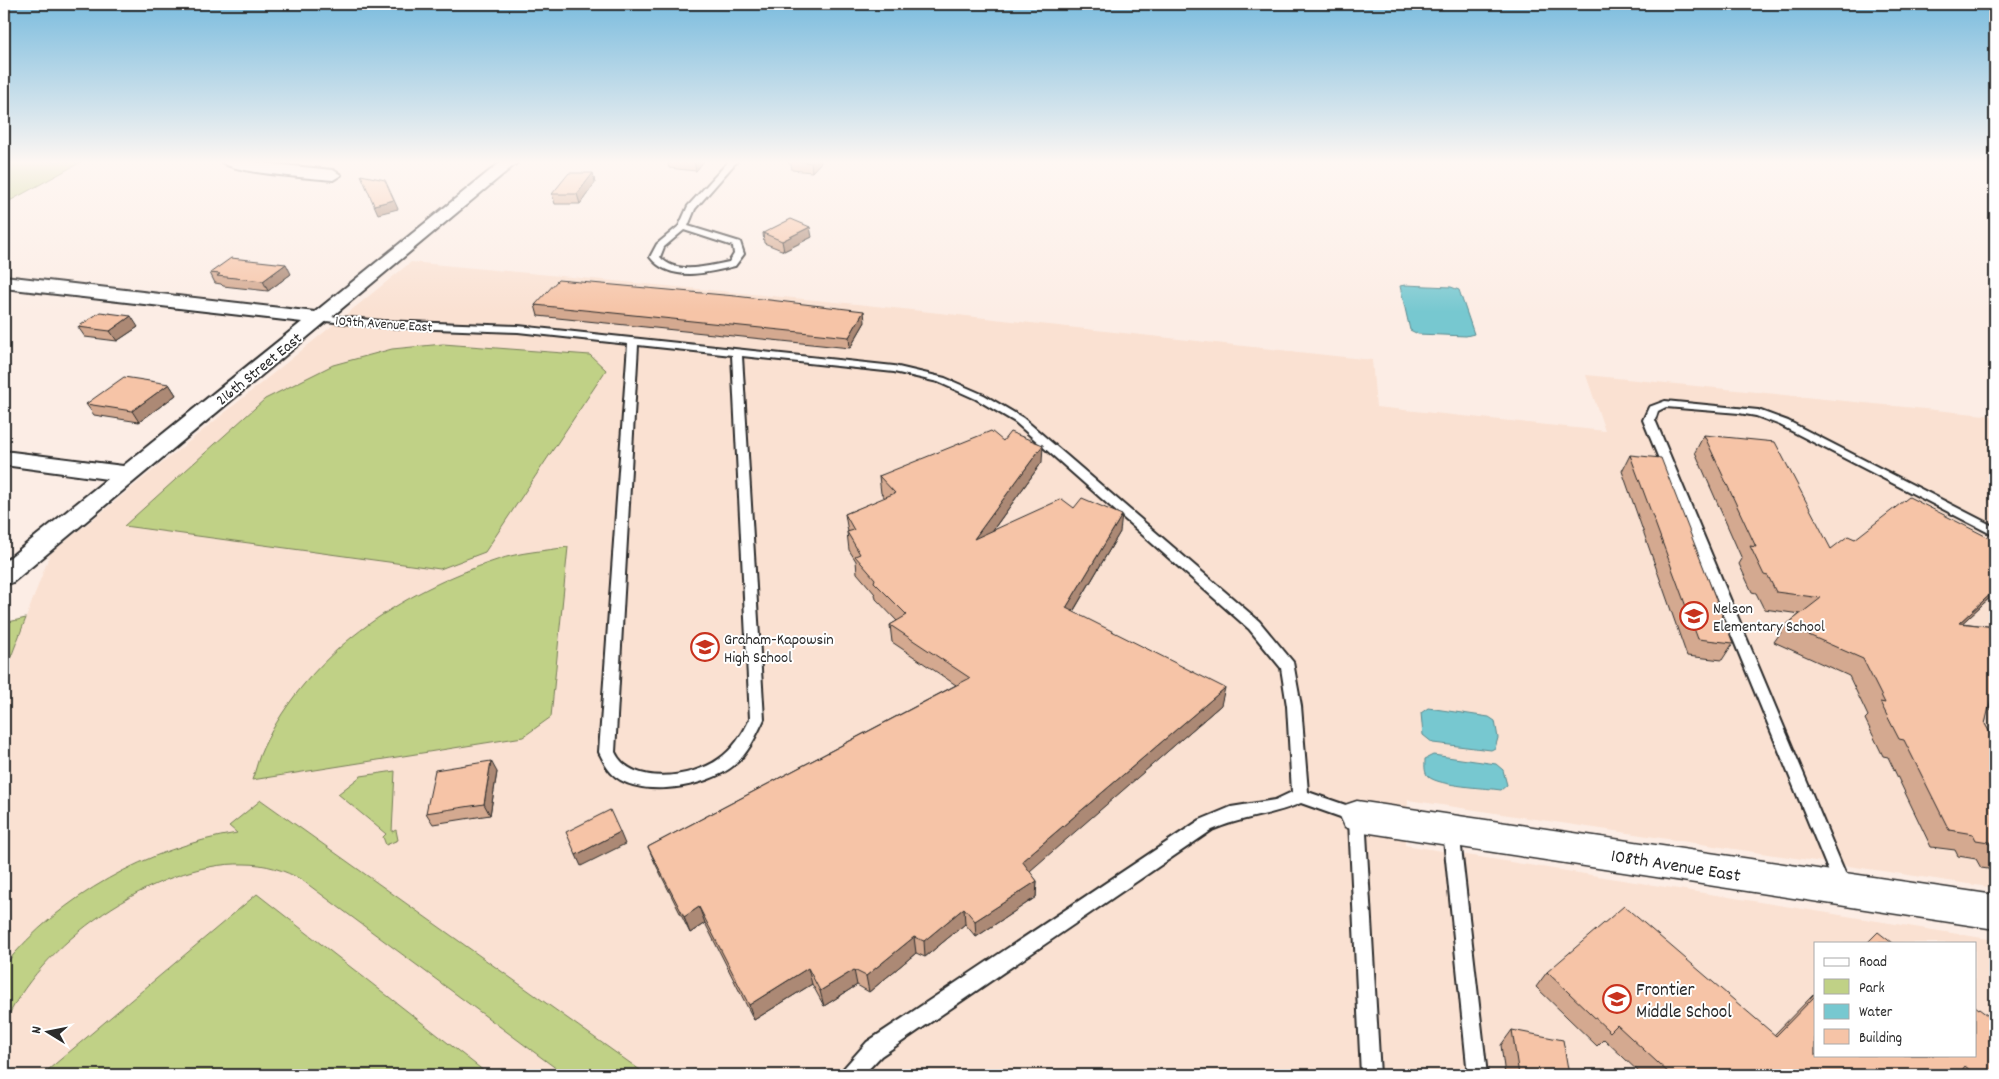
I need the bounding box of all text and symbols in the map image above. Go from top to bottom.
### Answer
street label: 109th Avenue East [335,312,433,338]
street label: 216th Street East [211,328,308,412]
place label: Nelson Elementary School [1713,598,1825,639]
school or university icon: Nelson Elementary School [1679,601,1709,631]
place label: Graham-Kapowsin High School [724,629,834,670]
school or university icon: Graham-Kapowsin High School [690,632,720,662]
street label: 108th Avenue East [1609,844,1742,891]
legend [1814,942,1976,1056]
text: Road [1859,952,1887,974]
place label: Frontier Middle School [1636,978,1732,1027]
text: Park [1859,978,1885,1000]
school or university icon: Frontier Middle School [1602,984,1632,1014]
text: Water [1859,1002,1893,1024]
north arrow [22,1006,72,1056]
text: N [27,1025,48,1035]
text: Building [1859,1028,1902,1050]

